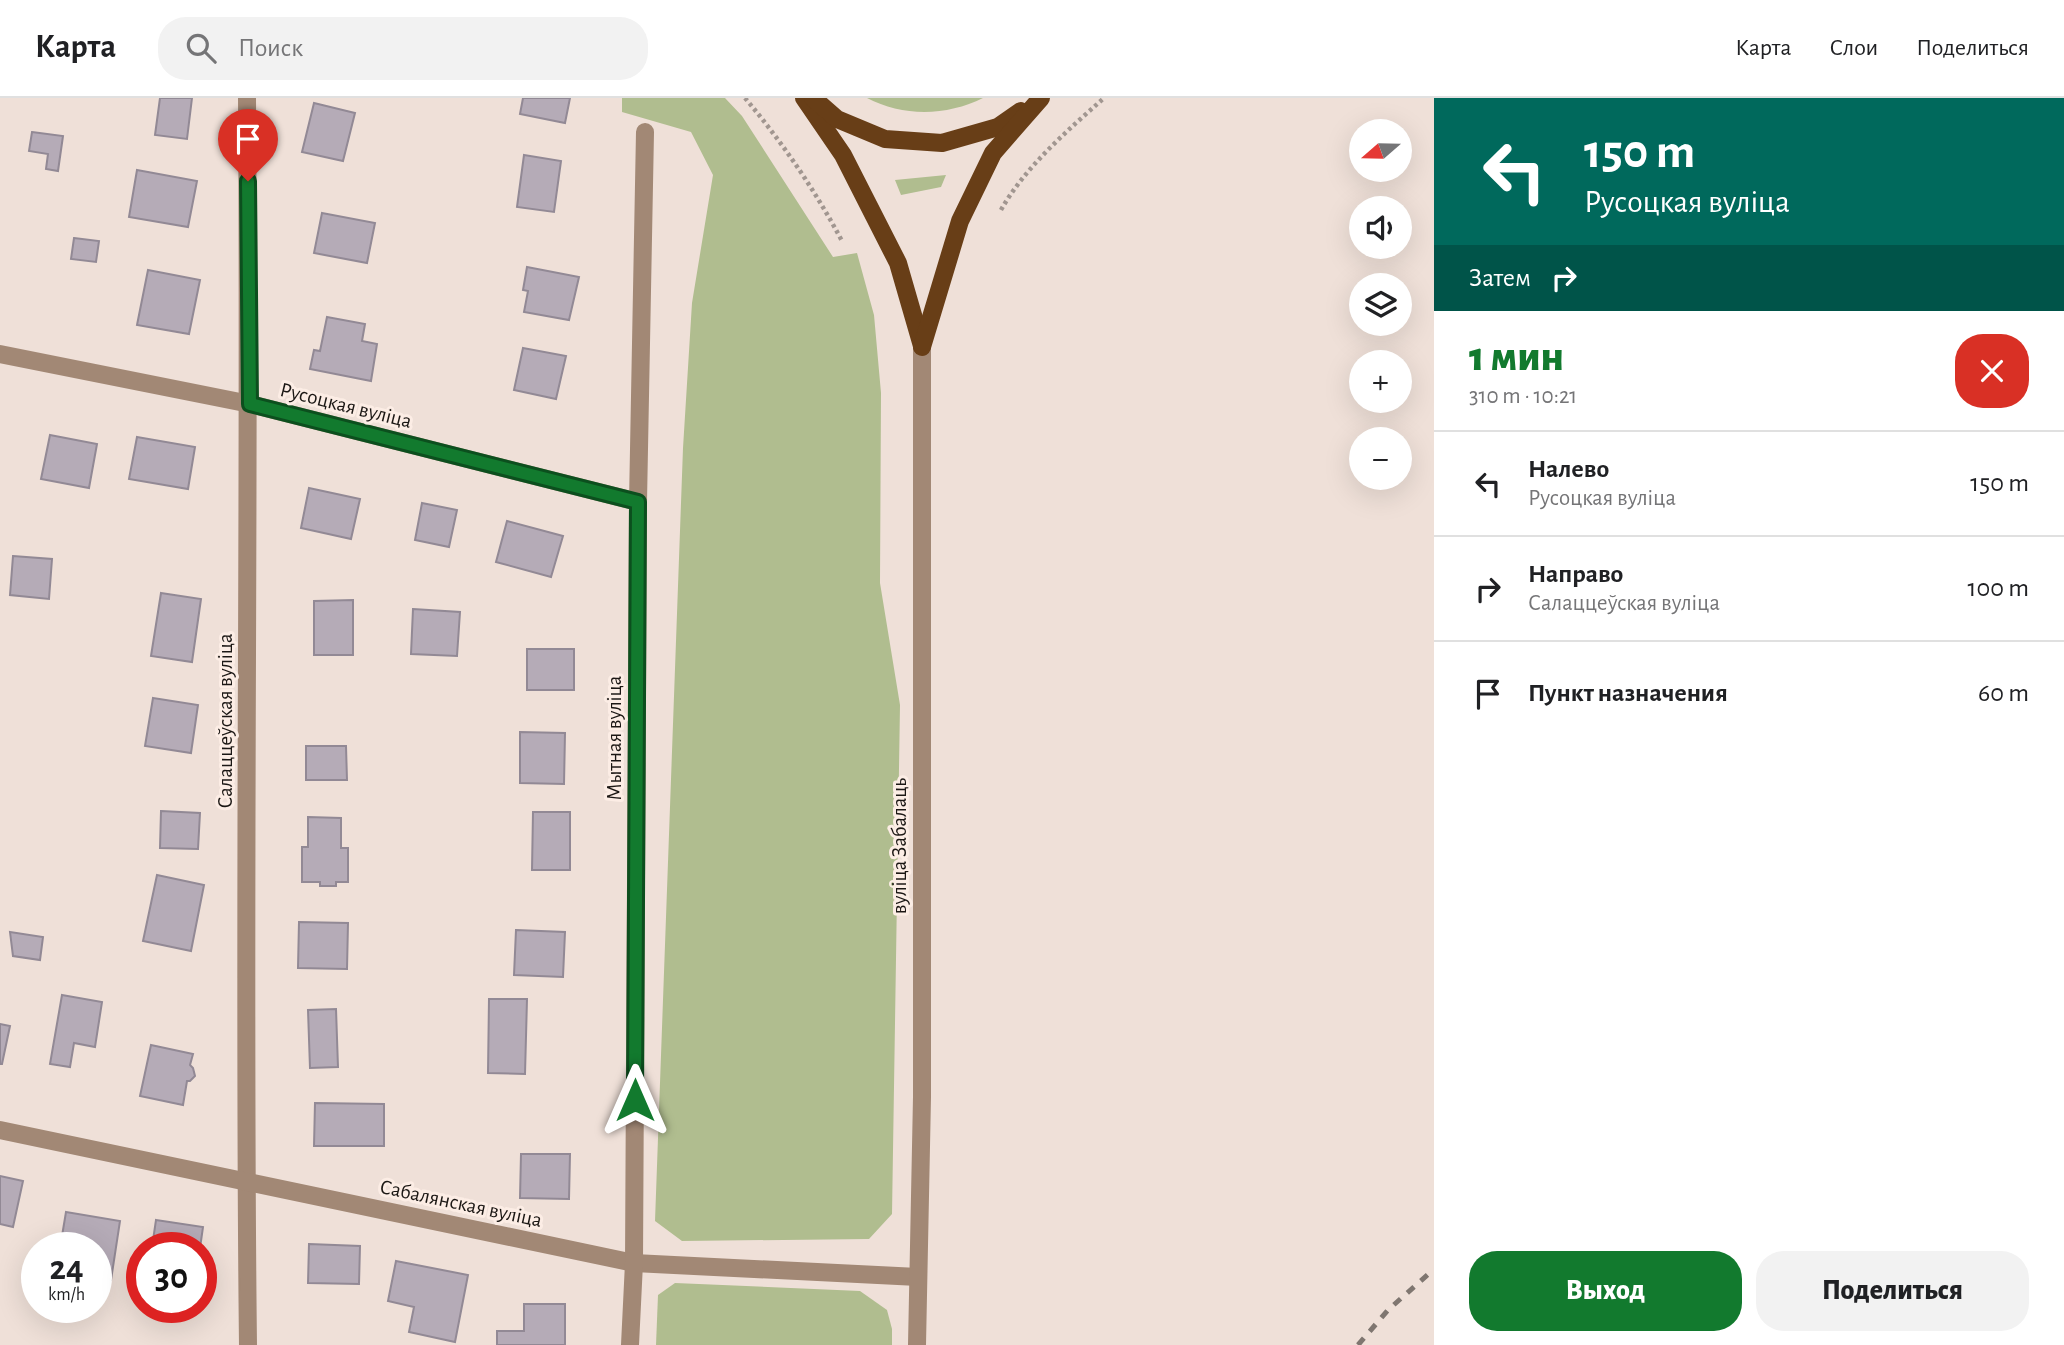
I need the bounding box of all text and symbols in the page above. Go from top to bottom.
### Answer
search box [158,17,648,80]
icon: search [182,29,220,67]
text: Карта [35,31,116,64]
text: Поиск [238,35,303,61]
text: Карта [1735,36,1791,60]
text: Слои [1829,36,1878,60]
text: Поделиться [1916,36,2029,60]
pin [218,109,278,181]
north arrow [1349,119,1412,182]
map controls [1349,119,1412,490]
icon: arrive [229,120,267,158]
icon: left [1469,126,1560,217]
text: 150 m [1584,128,1695,177]
text: Русоцкая вуліца [1584,186,1790,218]
button: sound [1349,196,1412,259]
icon: right [1545,259,1583,297]
text: Затем [1469,265,1531,291]
button: layers [1349,273,1412,336]
button: close [1955,334,2029,408]
text: 1 мин [1469,336,1564,378]
button: + [1349,350,1412,413]
street label: Русоцкая вуліца [278,379,414,432]
text: 310 m · 10:21 [1469,385,1577,408]
button: − [1349,427,1412,490]
text: Налево [1528,456,1609,482]
icon: left [1469,465,1507,503]
text: 150 m [1970,470,2029,496]
text: Русоцкая вуліца [1528,487,1676,510]
text: Направо [1528,561,1623,587]
icon: right [1469,570,1507,608]
text: 100 m [1968,575,2029,601]
text: Салаццеўская вуліца [1528,592,1720,615]
street label: Салаццеўская вуліца [215,633,236,809]
street label: Мытная вуліца [604,675,625,800]
icon: arrive [1469,675,1507,713]
text: Пункт назначения [1528,680,1728,706]
text: 60 m [1978,680,2029,706]
street label: вуліца Забалаць [889,778,910,914]
position arrow [598,1063,672,1137]
street label: Сабалянская вуліца [378,1176,544,1231]
speed limit sign: 30 [126,1232,217,1323]
text: 24 [49,1251,84,1286]
button: Выход [1469,1251,1742,1331]
button: Поделиться [1756,1251,2029,1331]
text: km/h [48,1286,85,1304]

